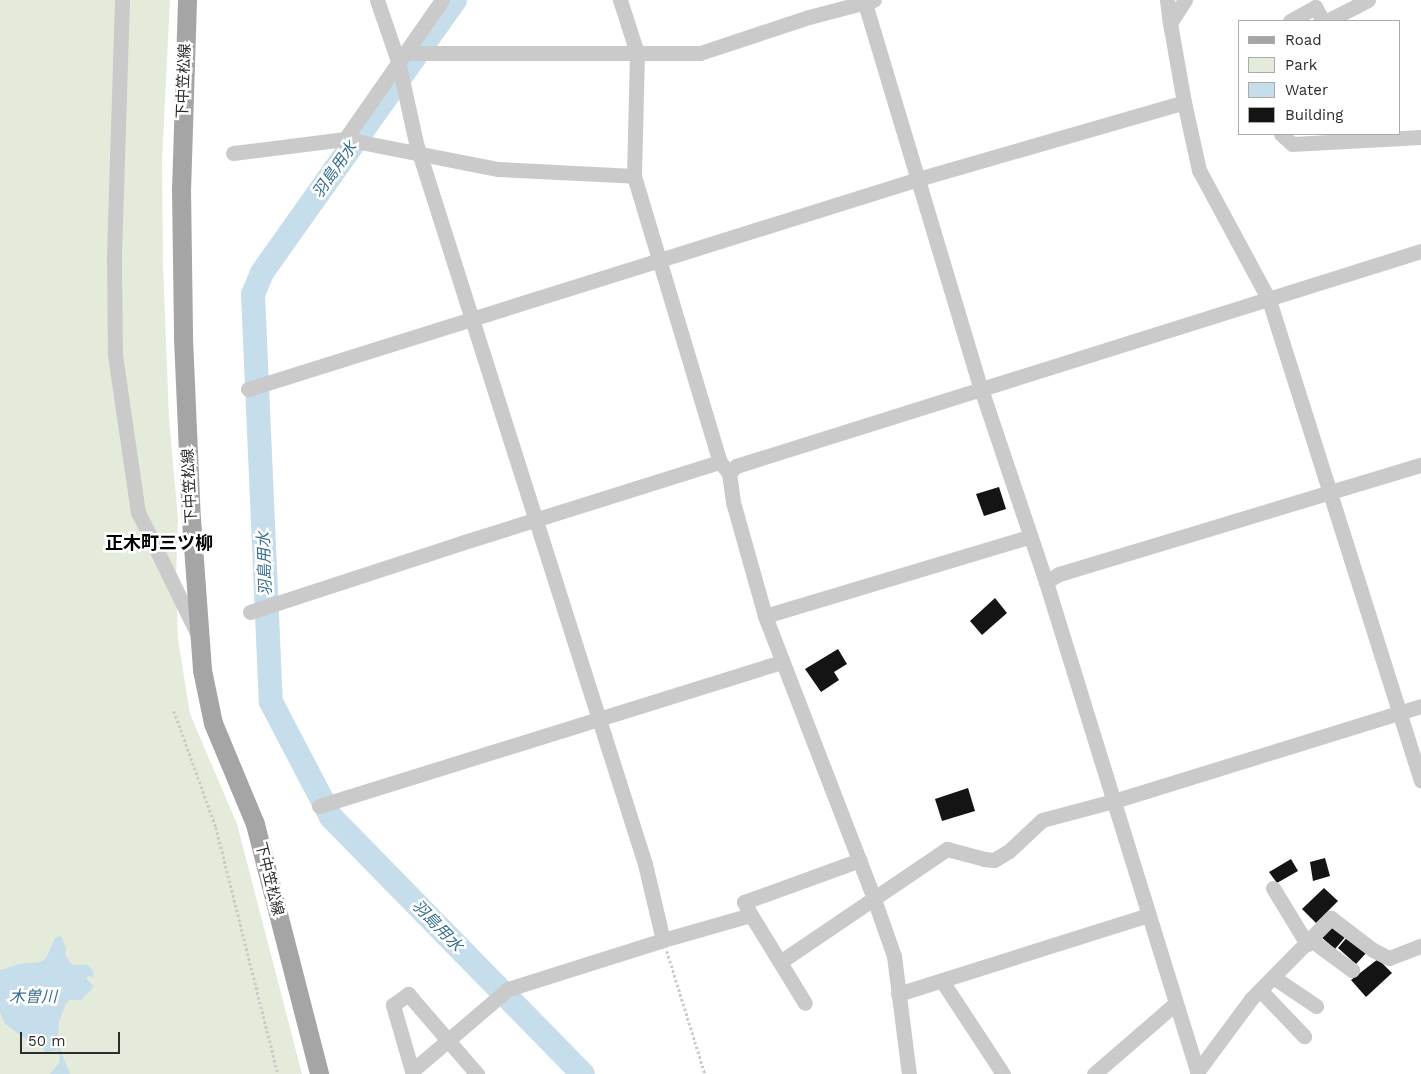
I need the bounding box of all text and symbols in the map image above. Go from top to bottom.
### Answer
legend [1238,20,1401,135]
text: Road [1285,31,1322,49]
street label: 下中笠松線 [174,43,194,119]
text: Park [1285,56,1317,74]
text: Water [1285,81,1328,99]
text: Building [1285,106,1343,124]
water label: 羽島用水 [309,138,361,202]
street label: 下中笠松線 [179,448,201,524]
district label: 正木町三ツ柳 [105,532,213,554]
water label: 羽島用水 [254,532,276,596]
street label: 下中笠松線 [251,840,287,918]
water label: 羽島用水 [408,896,466,956]
water label: 木曽川 [9,987,57,1007]
scale bar [22,1022,122,1054]
text: 50 m [28,1032,65,1050]

